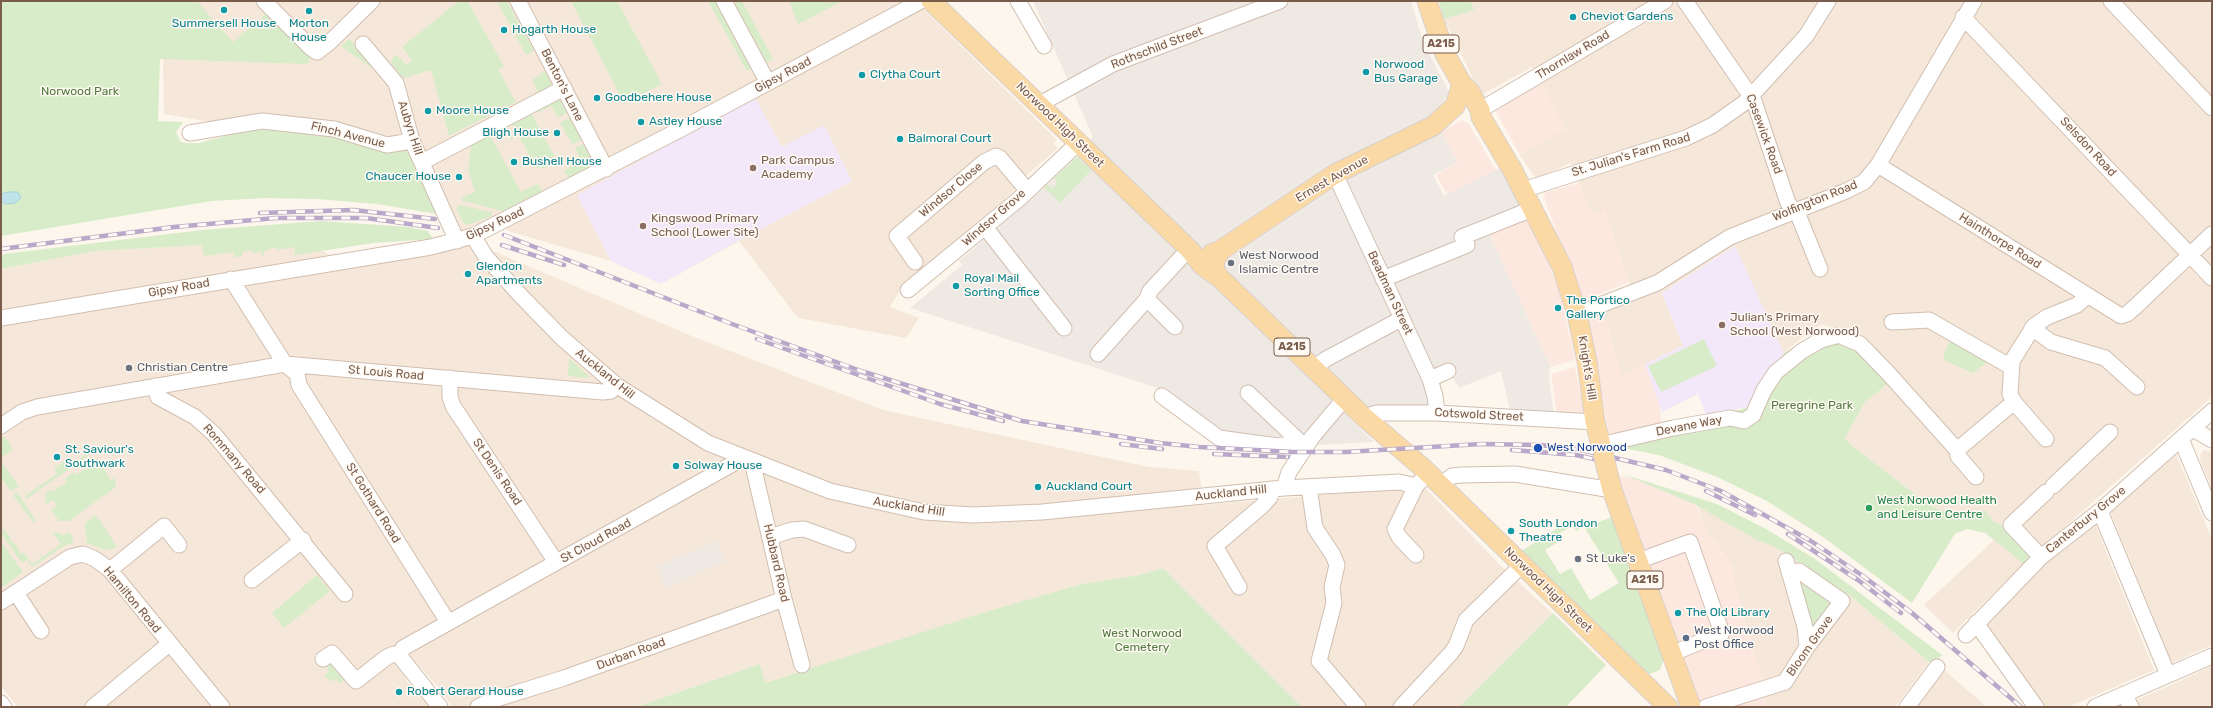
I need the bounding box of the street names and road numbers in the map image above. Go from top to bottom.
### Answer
street label: Rothschild Street [1109,24,1205,72]
street label: Thornlaw Road [1534,27,1612,83]
road number: A215 [1423,35,1459,53]
street label: Benton's Lane [538,46,586,124]
street label: Gipsy Road [752,54,814,96]
street label: Norwood High Street [1013,79,1107,171]
street label: Casewick Road [1743,92,1785,176]
street label: Aubyn Hill [394,99,426,157]
street label: Selsdon Road [2057,114,2119,180]
street label: Finch Avenue [309,119,387,151]
street label: St. Julian's Farm Road [1570,130,1692,180]
street label: Ernest Avenue [1293,152,1371,206]
street label: Windsor Close [916,159,986,221]
street label: Wolfington Road [1770,177,1860,225]
street label: Windsor Grove [959,186,1029,250]
street label: Gipsy Road [464,204,526,244]
street label: Hainthorpe Road [1956,210,2044,272]
street label: Beadman Street [1364,249,1416,337]
street label: Gipsy Road [147,276,211,300]
street label: Knight's Hill [1575,335,1599,401]
road number: A215 [1274,338,1310,356]
street label: Auckland Hill [572,346,638,402]
street label: St Louis Road [347,363,425,383]
street label: Cotswold Street [1434,405,1524,425]
street label: Devane Way [1655,413,1723,439]
street label: Rommany Road [200,421,268,497]
street label: St Denis Road [469,436,525,508]
street label: St Gothard Road [343,460,403,546]
street label: Auckland Hill [1194,482,1268,504]
street label: Canterbury Grove [2043,483,2129,557]
street label: Auckland Hill [872,494,946,520]
street label: St Cloud Road [558,516,634,566]
street label: Hubbard Road [760,523,792,603]
street label: Norwood High Street [1501,544,1595,636]
street label: Hamilton Road [100,564,164,636]
road number: A215 [1627,571,1663,589]
street label: Bloom Grove [1784,613,1836,679]
street label: Durban Road [594,635,668,673]

